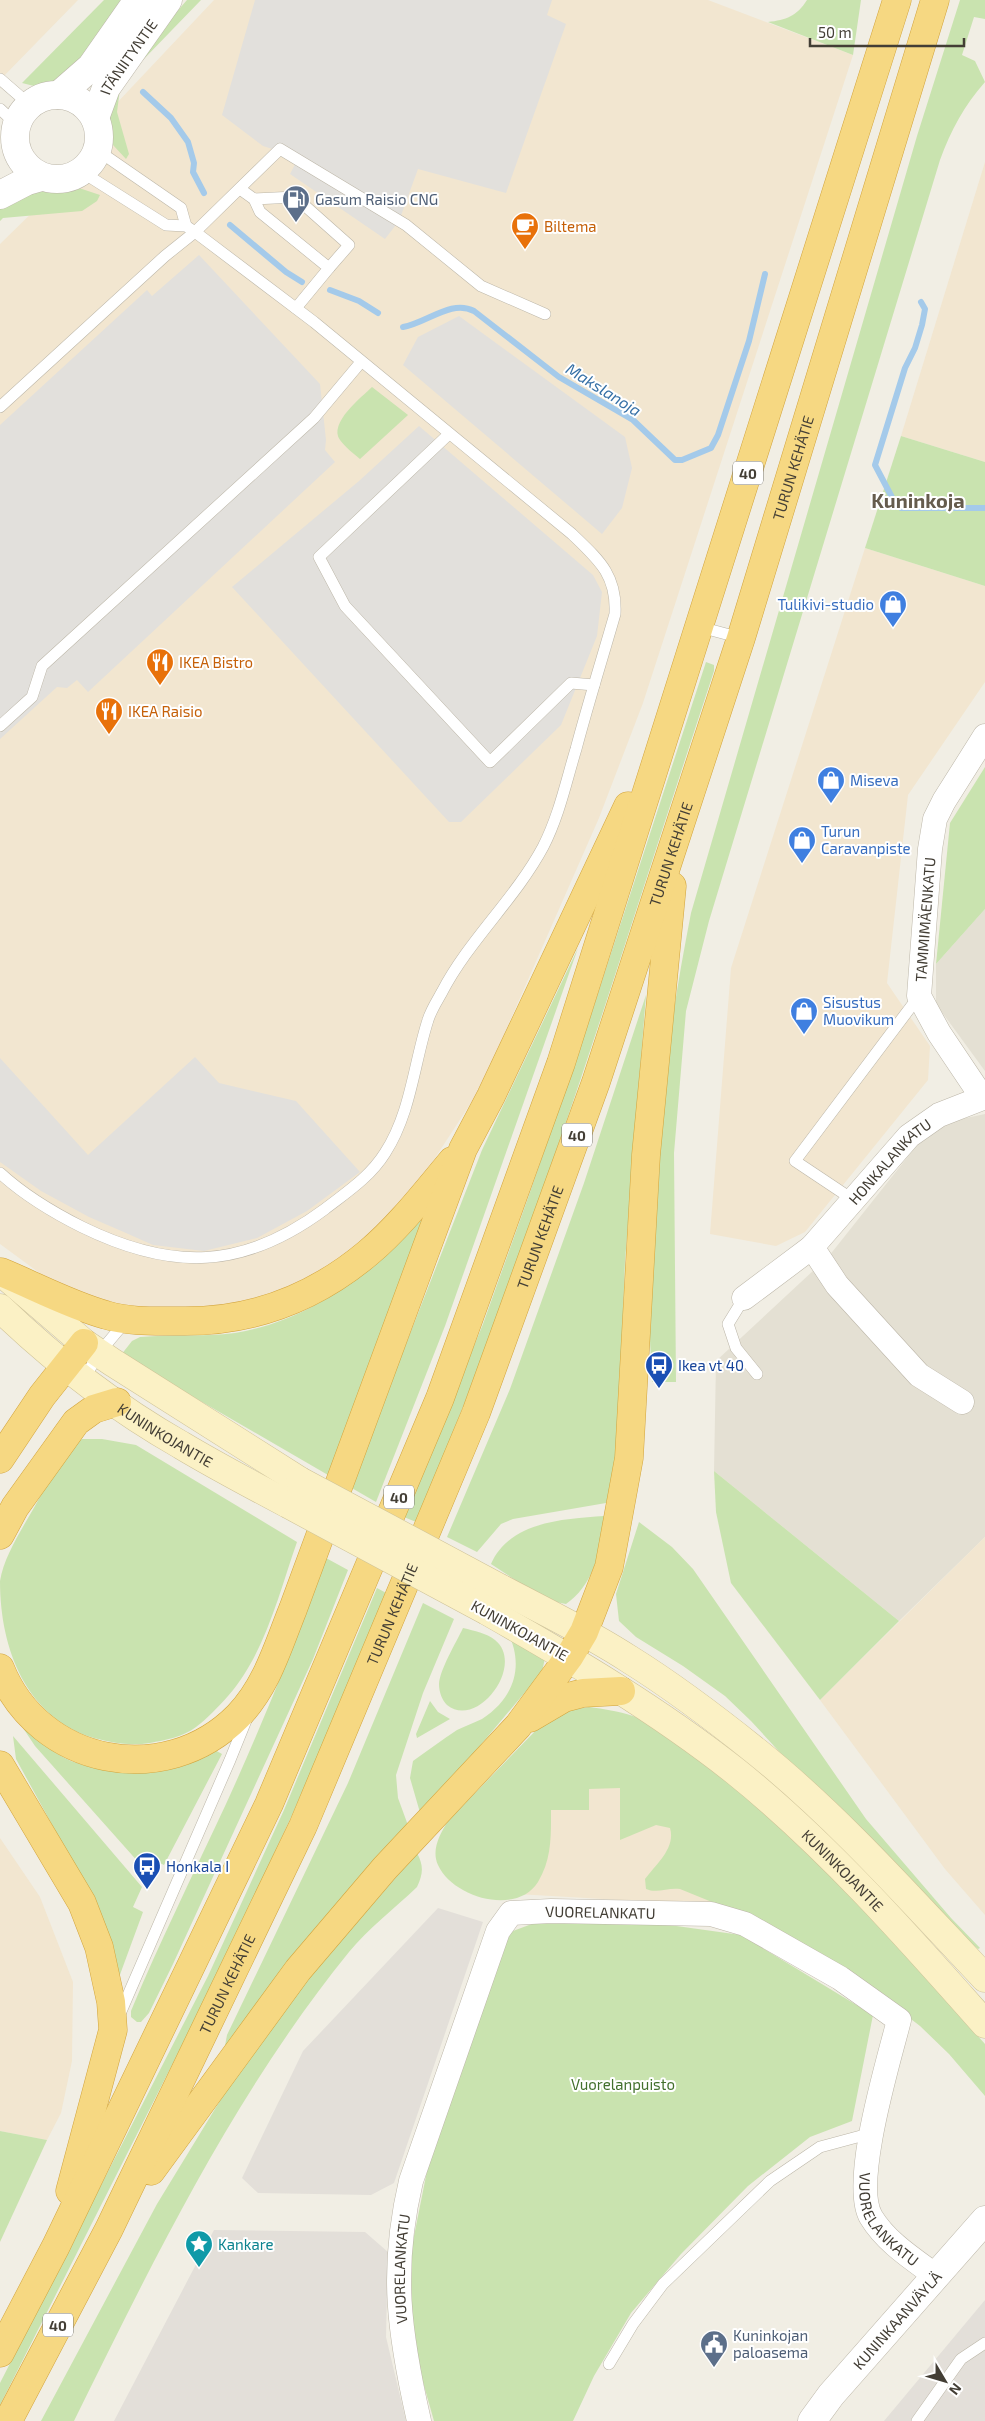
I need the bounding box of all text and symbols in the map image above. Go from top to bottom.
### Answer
scale bar [810,15,964,47]
street label: ITÄNIITYNTIE [95,16,161,97]
text: 50 m [818,23,852,41]
fuel station icon: Gasum Raisio CNG [281,184,311,223]
place label: Gasum Raisio CNG [315,190,438,208]
cafe icon: Biltema [510,211,540,250]
place label: Biltema [544,217,597,235]
water label: Makslanoja [562,358,645,420]
street label: TURUN KEHÄTIE [768,413,817,522]
road number: 40 [733,462,763,484]
district label: Kuninkoja [871,488,965,512]
shop icon: Tulikivi-studio [878,589,908,628]
place label: Tulikivi-studio [777,595,874,613]
restaurant icon: IKEA Bistro [145,647,175,686]
place label: IKEA Bistro [179,653,253,671]
restaurant icon: IKEA Raisio [94,696,124,735]
place label: IKEA Raisio [128,702,203,720]
shop icon: Miseva [816,765,846,804]
place label: Miseva [850,771,899,789]
street label: TURUN KEHÄTIE [645,799,696,908]
place label: Turun Caravanpiste [821,822,911,857]
shop icon: Turun Caravanpiste [787,825,817,864]
street label: TAMMIMÄENKATU [911,856,938,982]
place label: Sisustus Muovikum [823,993,894,1028]
shop icon: Sisustus Muovikum [789,996,819,1035]
street label: HONKALANKATU [845,1114,935,1208]
road number: 40 [562,1124,592,1146]
street label: TURUN KEHÄTIE [513,1183,567,1291]
bus stop icon: Ikea vt 40 [644,1350,674,1389]
place label: Ikea vt 40 [678,1356,744,1374]
street label: KUNINKOJANTIE [114,1399,216,1471]
road number: 40 [384,1485,414,1508]
street label: TURUN KEHÄTIE [362,1560,421,1668]
street label: KUNINKOJANTIE [468,1596,572,1664]
street label: KUNINKOJANTIE [798,1825,887,1915]
bus stop icon: Honkala I [132,1851,162,1890]
place label: Honkala I [166,1857,229,1875]
street label: VUORELANKATU [545,1902,656,1922]
street label: TURUN KEHÄTIE [195,1931,259,2037]
park label: Vuorelanpuisto [571,2075,675,2093]
street label: VUORELANKATU [856,2172,922,2269]
street label: VUORELANKATU [390,2212,413,2325]
place icon: Kankare [184,2229,214,2268]
place label: Kankare [218,2235,274,2253]
street label: KUNINKAANVÄYLÄ [849,2267,945,2373]
road number: 40 [43,2314,73,2336]
place label: Kuninkojan paloasema [733,2326,808,2361]
public building icon: Kuninkojan paloasema [699,2329,729,2368]
north arrow [920,2356,970,2406]
text: N [946,2380,965,2399]

